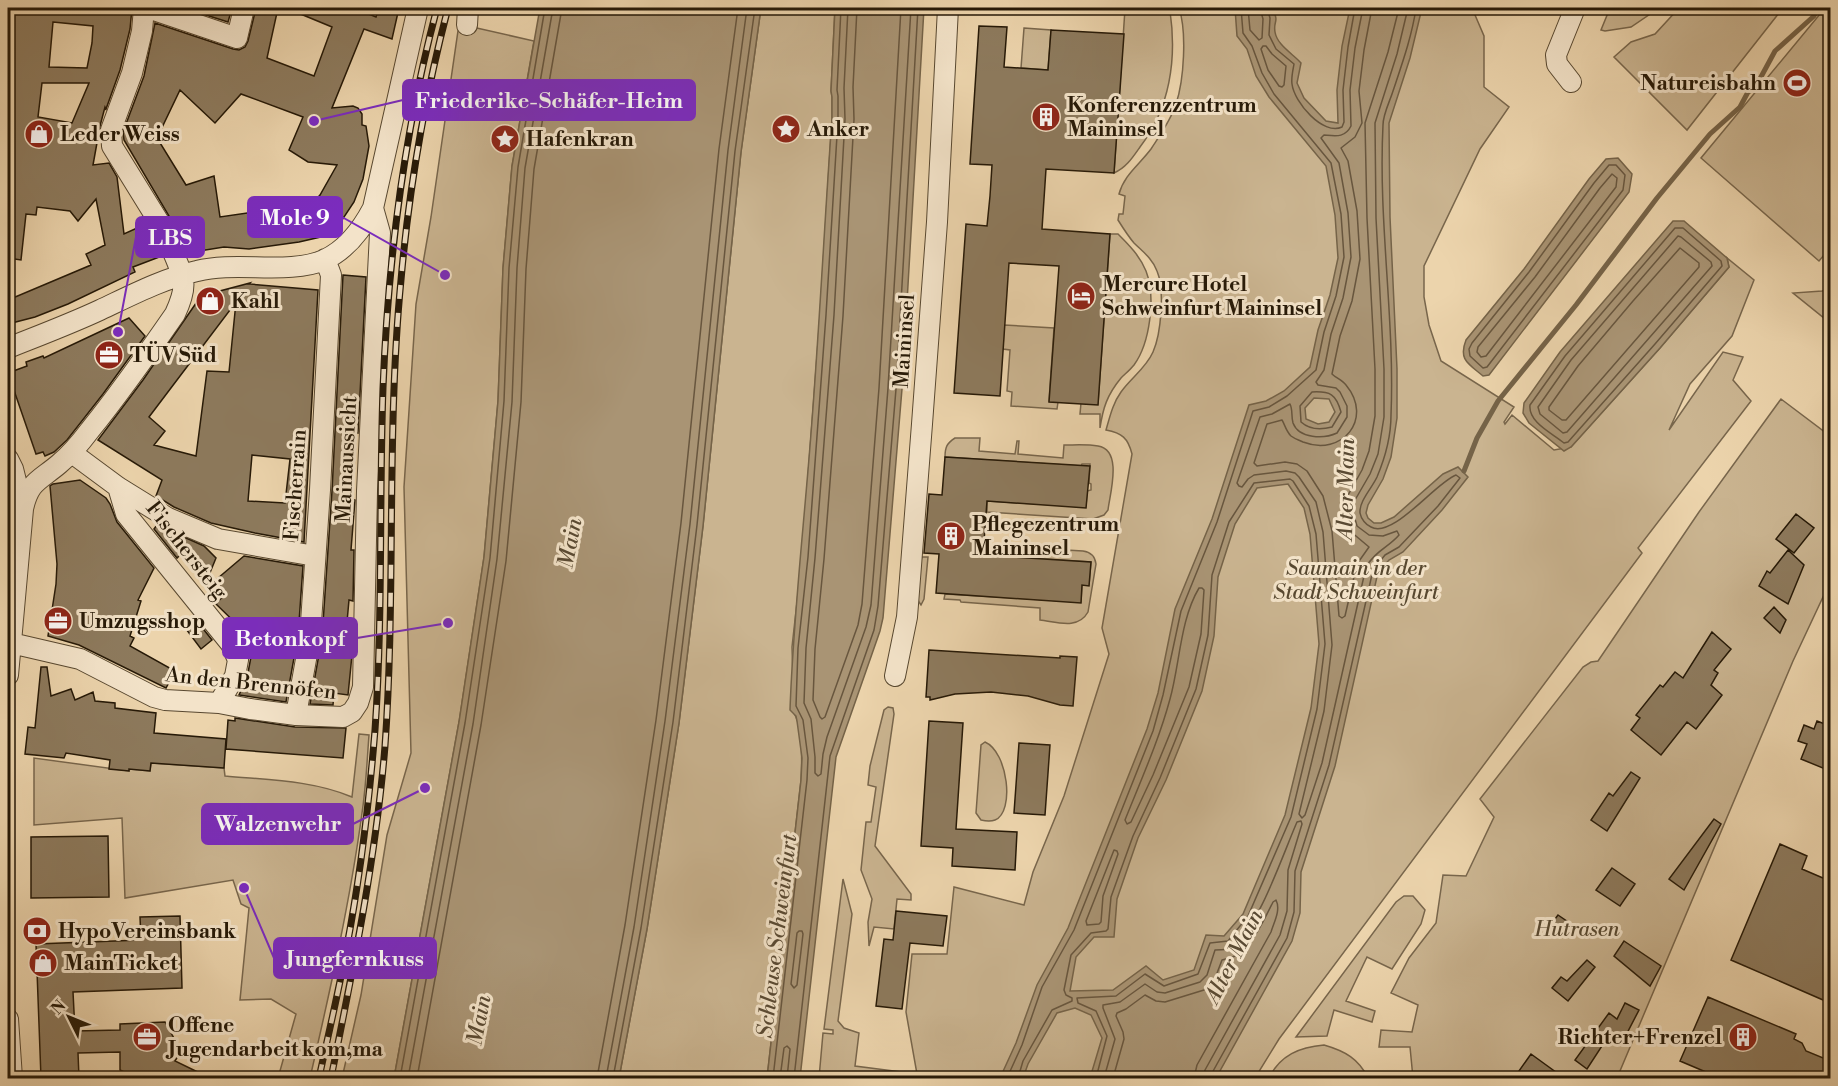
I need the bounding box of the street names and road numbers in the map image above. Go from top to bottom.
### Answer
street label: Maininsel [889,293,921,389]
street label: Mainaussicht [331,394,363,523]
street label: Fischerrain [279,428,313,542]
street label: Fischersteig [140,496,233,605]
street label: An den Brennöfen [163,662,338,706]

